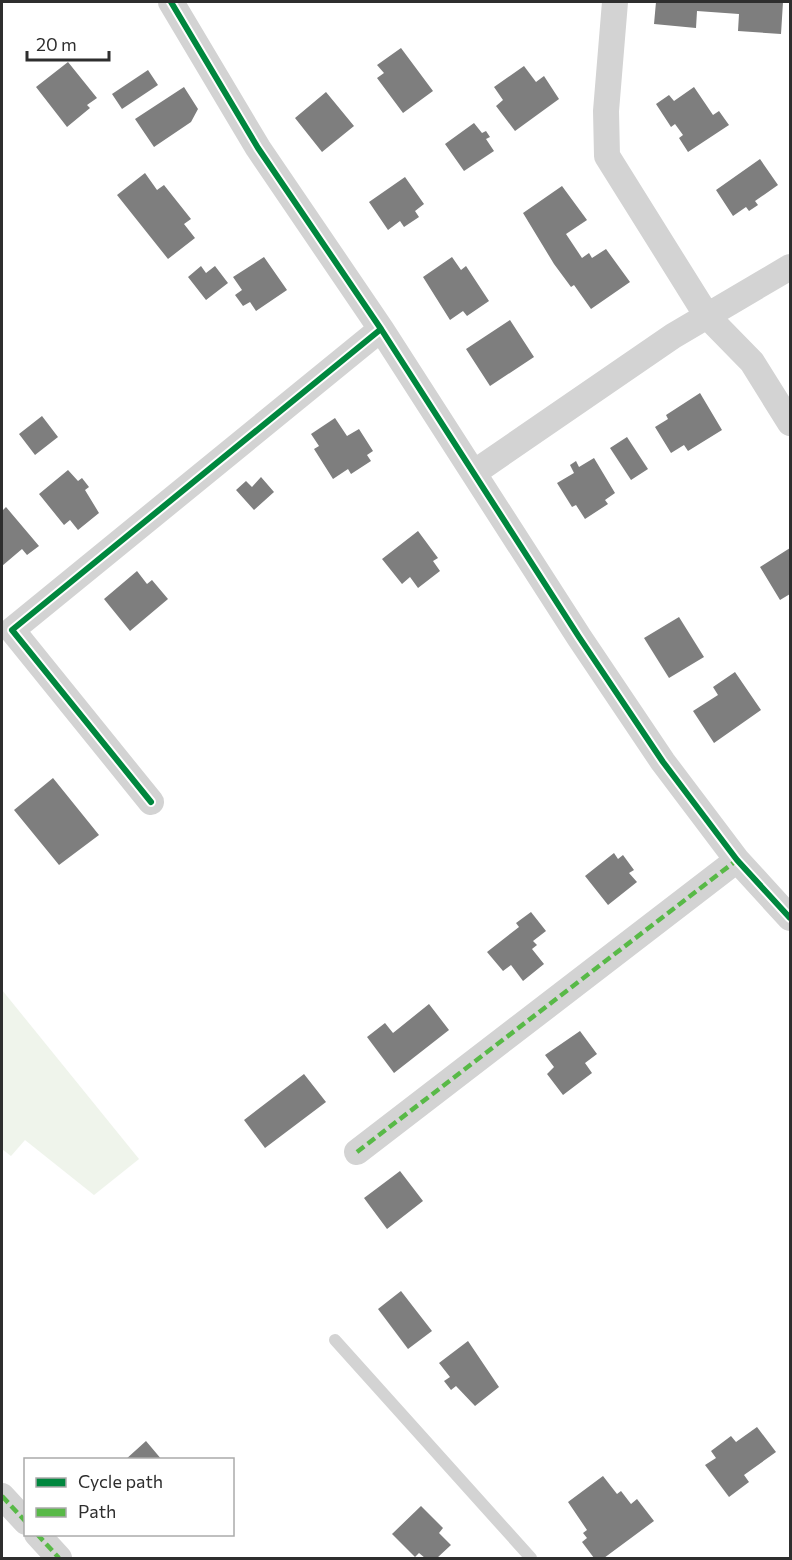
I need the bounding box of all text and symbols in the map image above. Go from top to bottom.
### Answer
scale bar [27,24,110,62]
text: 20 m [36,33,77,55]
legend [24,1458,234,1536]
text: Cycle path [78,1470,163,1492]
text: Path [78,1500,116,1522]

